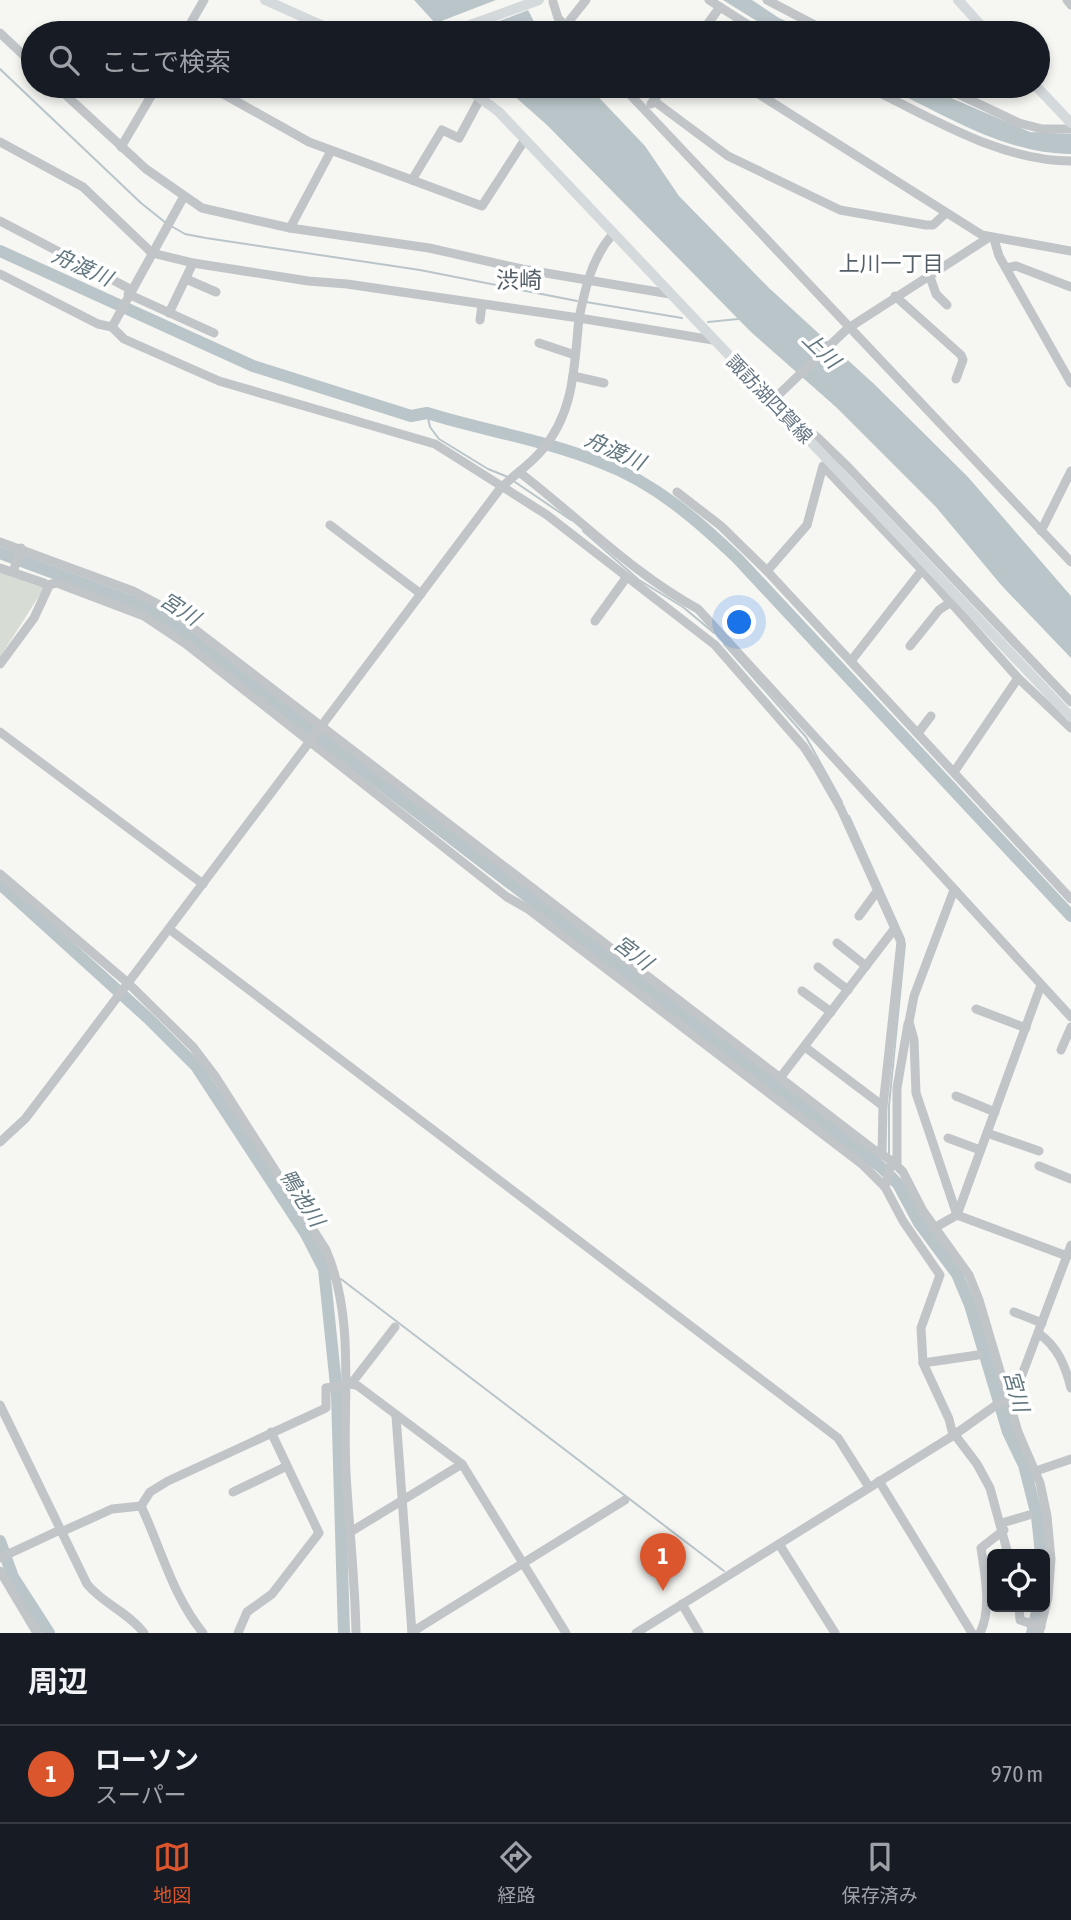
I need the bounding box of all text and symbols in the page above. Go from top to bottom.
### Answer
search box [21,21,1050,98]
icon: search [45,41,83,79]
text: ここで検索 [101,47,231,77]
water label: 舟渡川 [49,242,118,291]
district label: 上川一丁目 [839,251,944,275]
district label: 渋崎 [496,267,542,293]
water label: 上川 [798,326,847,374]
street label: 諏訪湖四賀線 [722,350,818,448]
water label: 舟渡川 [582,426,651,475]
water label: 宮川 [156,587,206,631]
your location [722,605,756,639]
water label: 宮川 [610,930,659,976]
water label: 鴨池川 [276,1164,331,1232]
water label: 宮川 [1000,1367,1035,1416]
pin: 1 [640,1533,686,1591]
map controls [987,1549,1050,1612]
button: locate [987,1549,1050,1612]
text: 周辺 [28,1664,88,1698]
text: ローソン [95,1745,199,1775]
text: 1 [46,1761,56,1787]
text: 970 m [991,1761,1043,1787]
text: スーパー [95,1782,187,1808]
tab: 地図 [153,1838,191,1907]
tab: 経路 [497,1838,536,1907]
tab: 保存済み [842,1838,918,1907]

